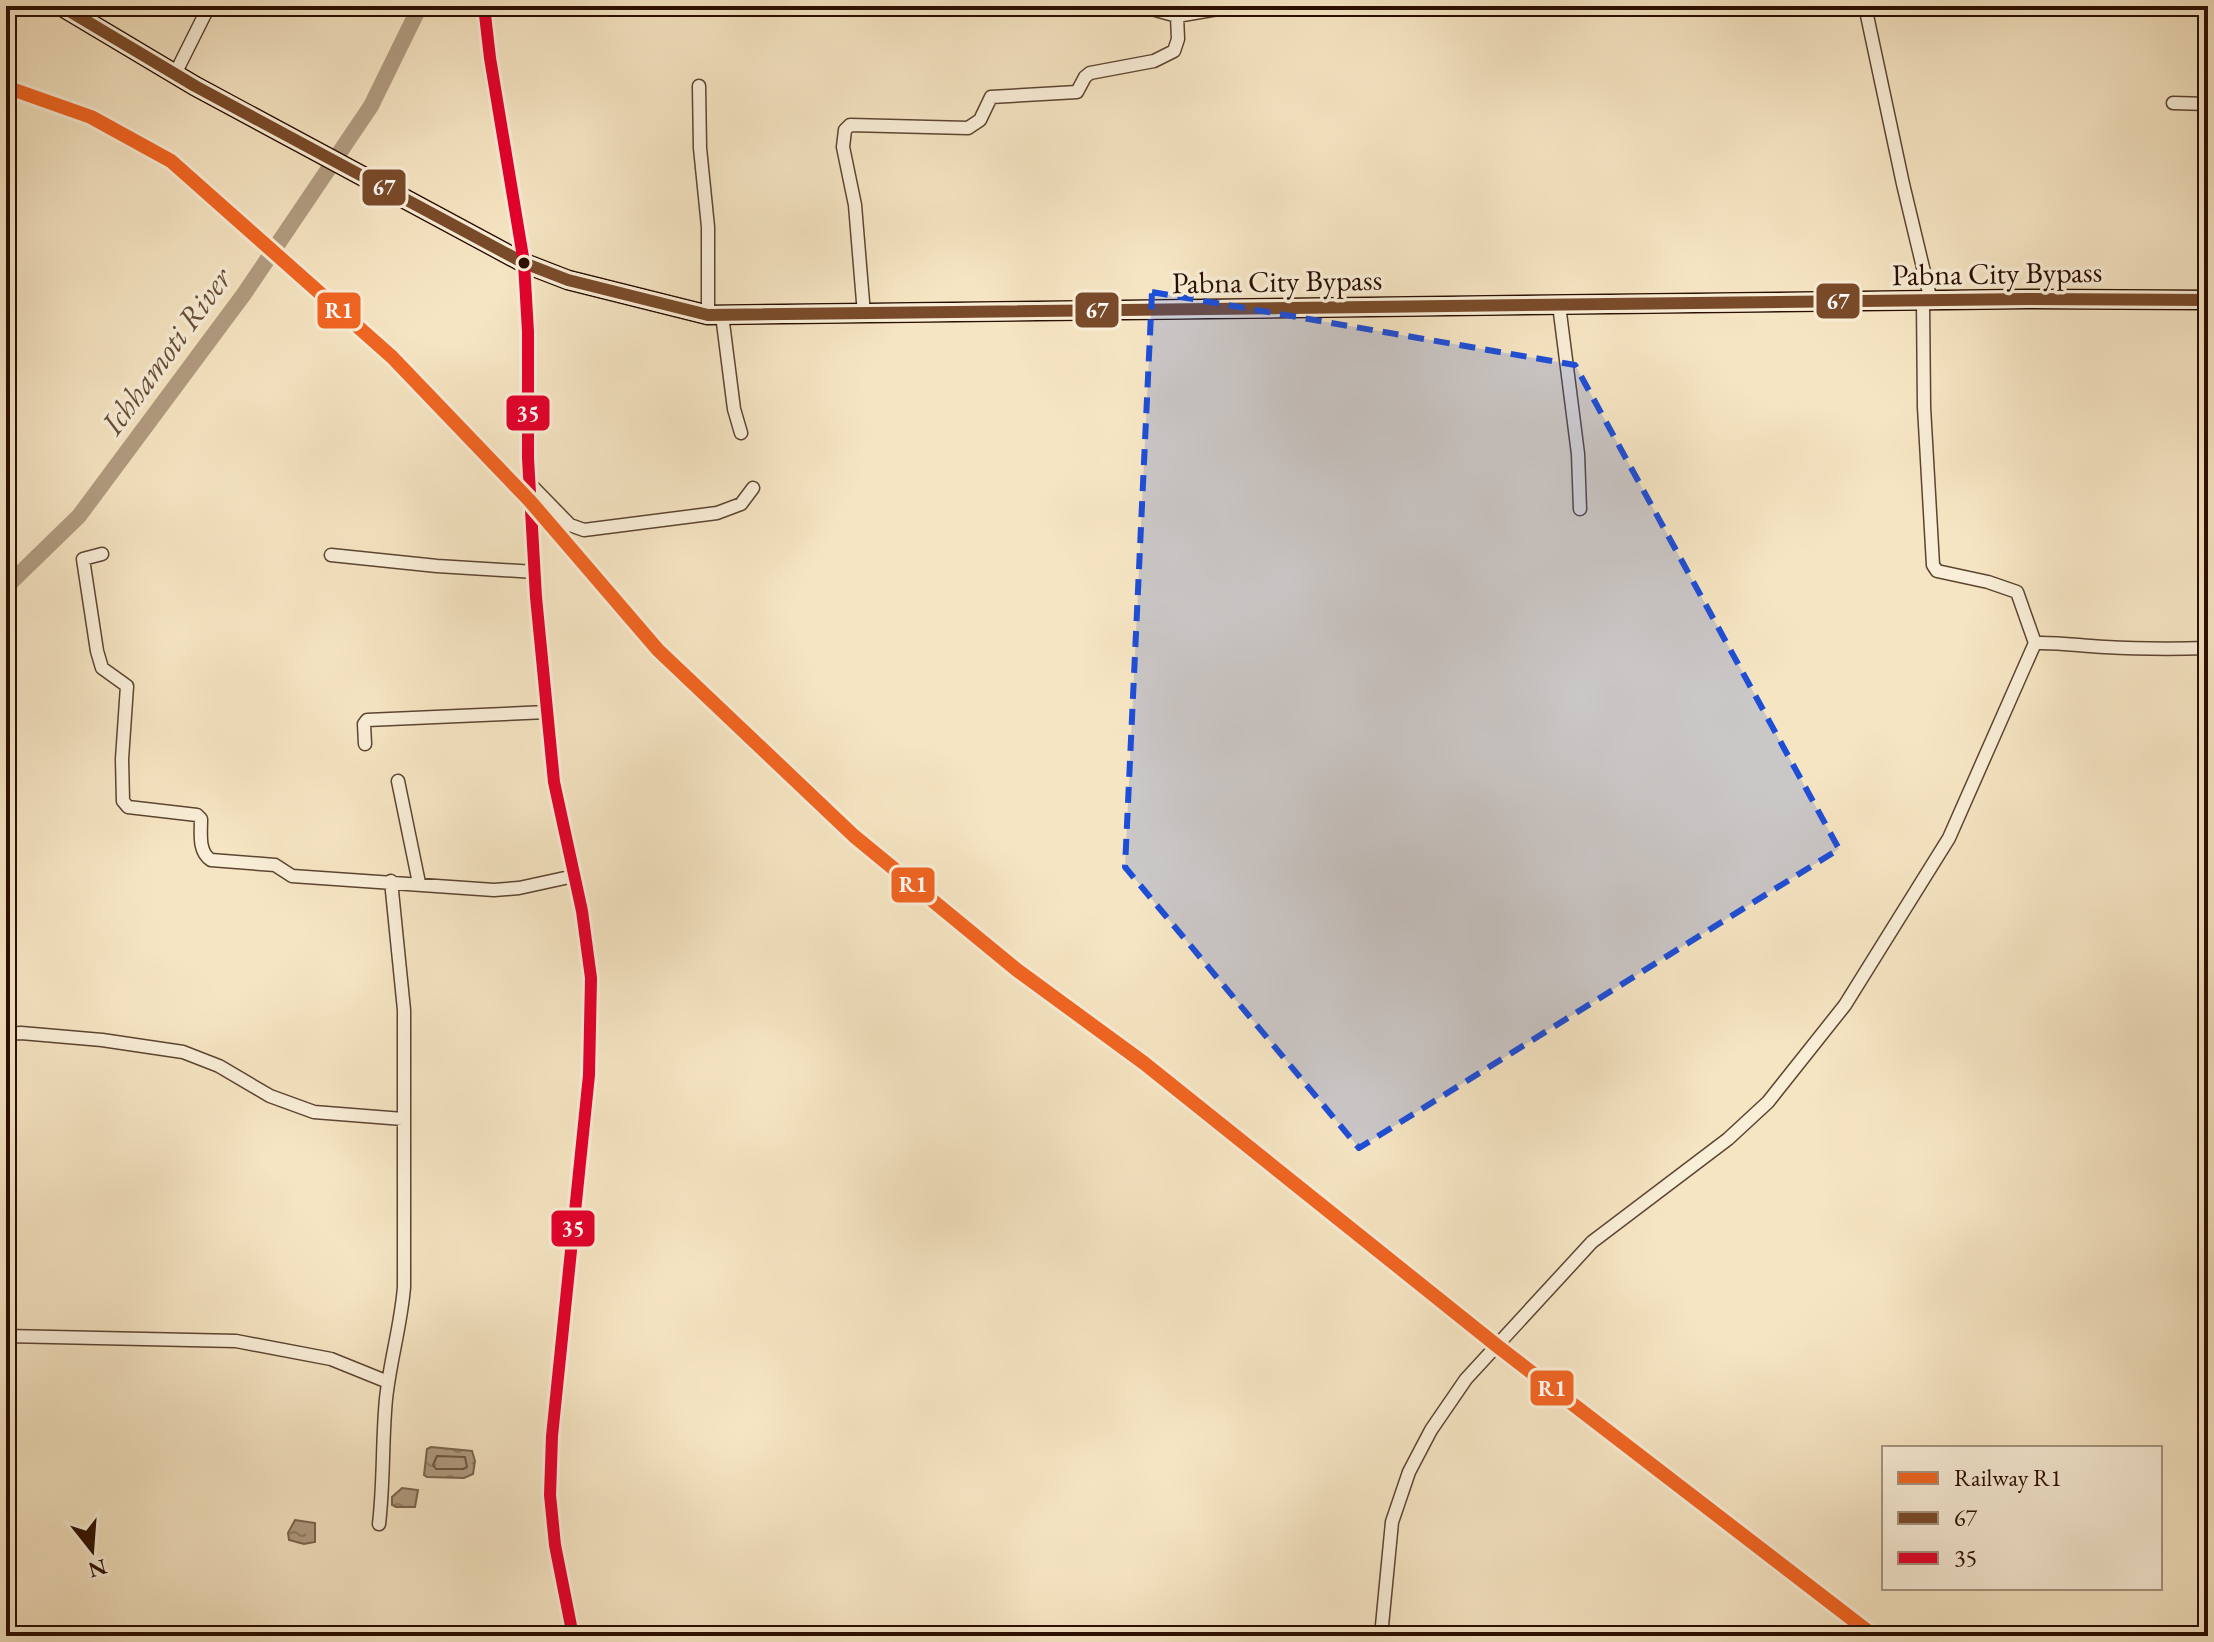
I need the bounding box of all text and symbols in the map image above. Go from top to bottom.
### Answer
line badge: 67 [361,168,407,207]
text: 67 [372,173,396,202]
street label: Pabna City Bypass [1891,252,2103,294]
unlabelled marker [516,255,532,271]
water label: Ichhamoti River [91,257,242,444]
street label: Pabna City Bypass [1171,260,1383,302]
line badge: 67 [1815,282,1861,320]
text: 67 [1826,287,1850,316]
line badge: R1 [316,291,362,330]
line badge: 67 [1074,291,1120,329]
text: R1 [325,296,353,325]
text: 67 [1085,296,1109,325]
line badge: 35 [505,394,551,432]
text: 35 [516,399,540,428]
line badge: R1 [890,866,936,904]
text: R1 [899,870,927,899]
line badge: 35 [550,1209,596,1248]
text: 35 [561,1214,585,1243]
line badge: R1 [1529,1369,1575,1407]
text: R1 [1538,1374,1566,1403]
legend [1882,1446,2162,1590]
text: Railway R1 [1954,1462,2062,1493]
text: 67 [1954,1502,1978,1533]
north arrow [52,1510,132,1590]
text: 35 [1954,1542,1977,1573]
text: N [85,1552,110,1585]

